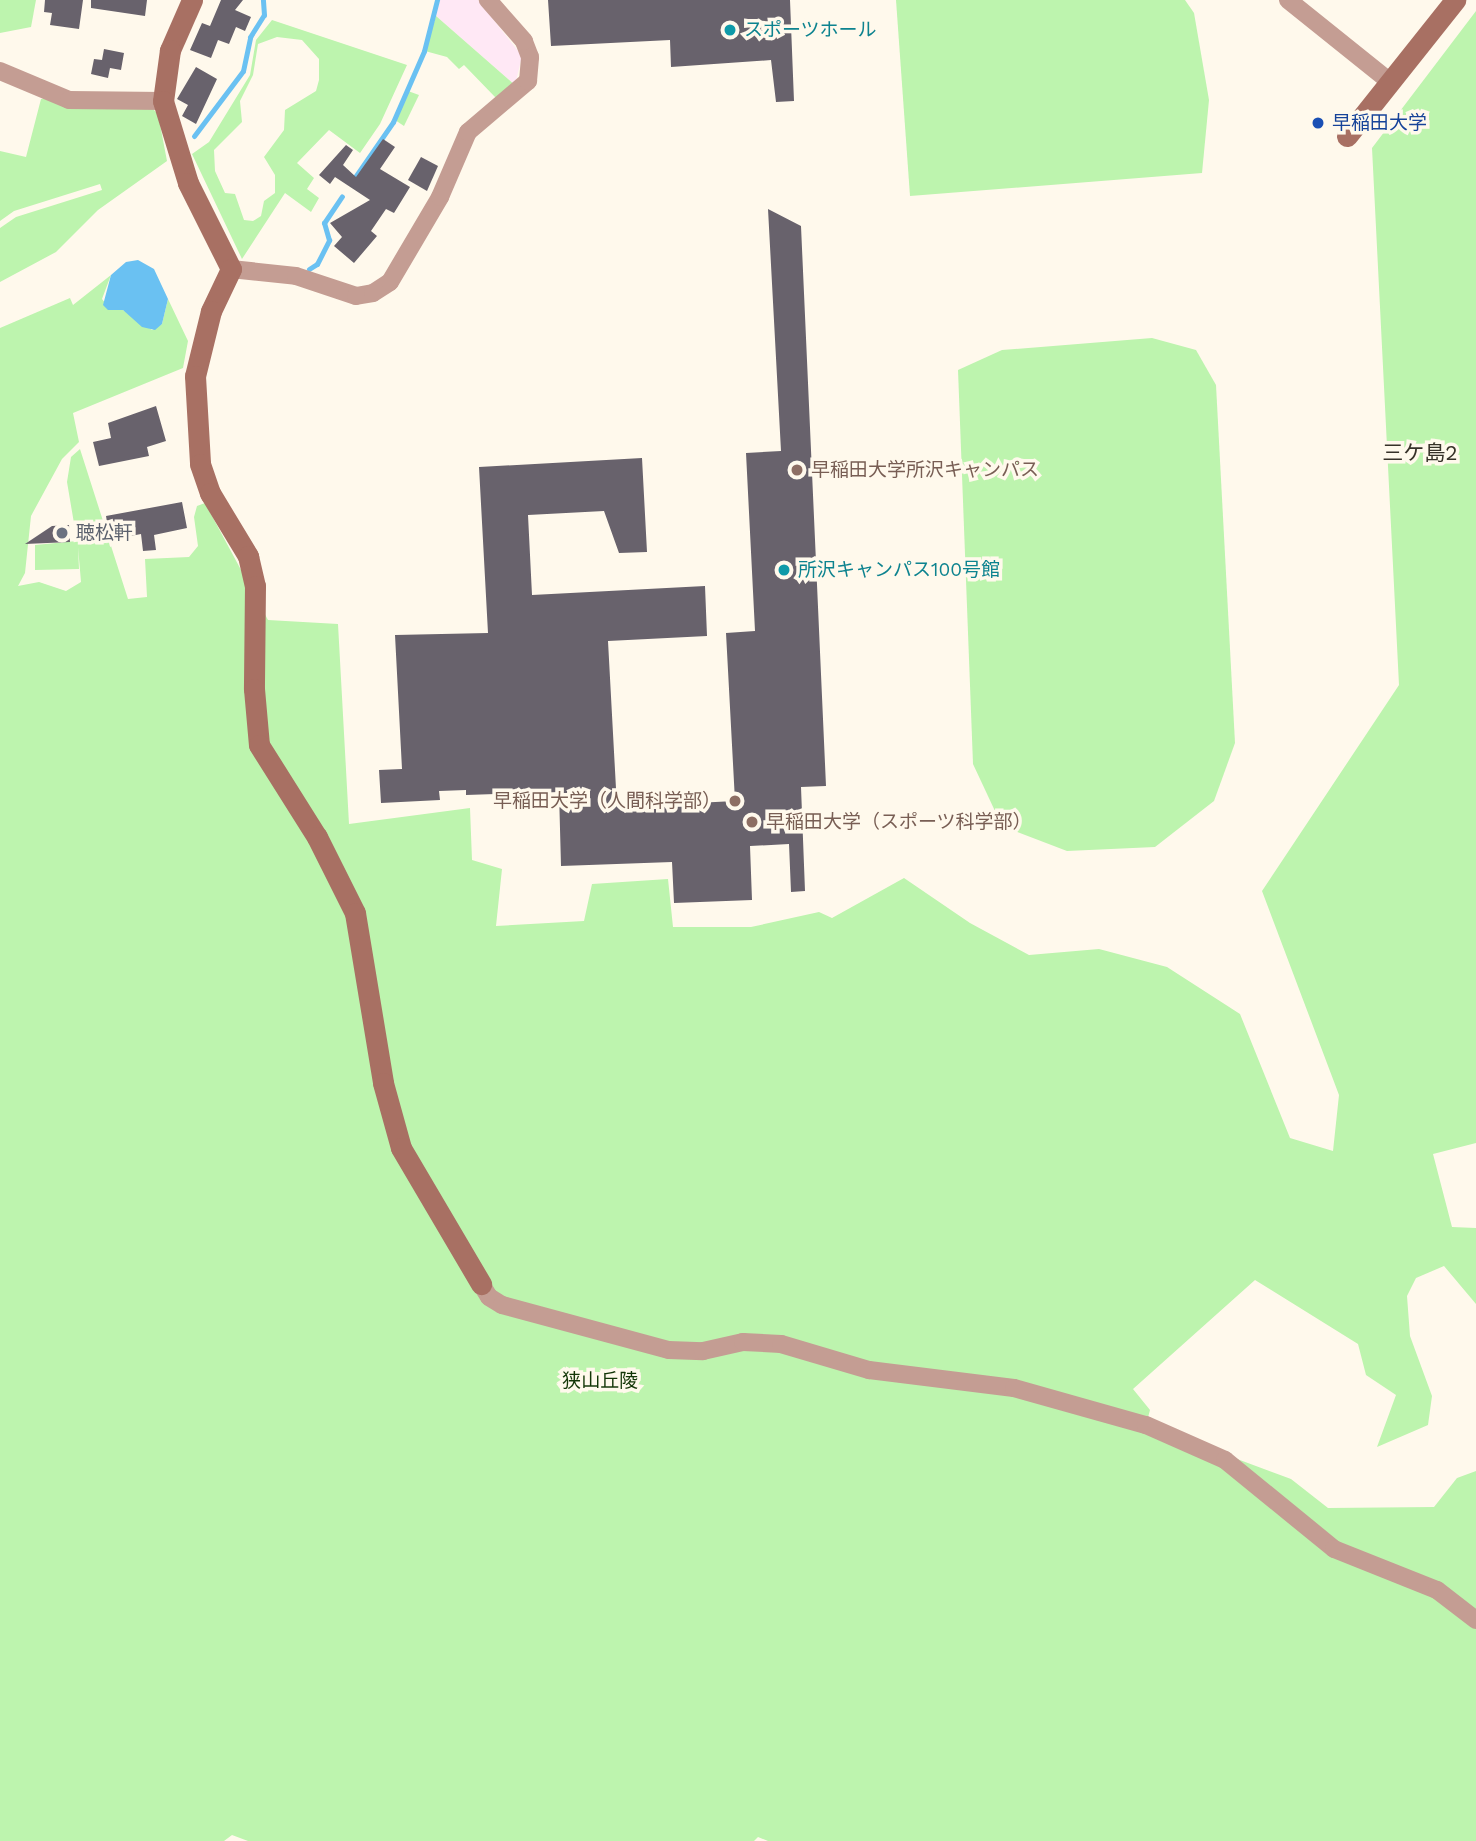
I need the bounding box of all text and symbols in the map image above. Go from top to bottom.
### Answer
place label: スポーツホール [744,19,877,41]
marker: スポーツホール [722,22,738,38]
place label: 早稲田大学 [1332,112,1427,134]
marker: 早稲田大学 [1310,115,1326,131]
district label: 三ケ島2 [1382,440,1458,466]
place label: 早稲田大学所沢キャンパス [811,459,1039,481]
marker: 早稲田大学所沢キャンパス [789,462,805,478]
place label: 聴松軒 [76,522,133,544]
marker: 聴松軒 [54,525,70,541]
place label: 所沢キャンパス100号館 [798,559,1000,581]
marker: 所沢キャンパス100号館 [776,562,792,578]
place label: 早稲田大学（人間科学部） [493,790,721,812]
marker: 早稲田大学（人間科学部） [727,793,743,809]
place label: 早稲田大学（スポーツ科学部） [766,811,1032,833]
marker: 早稲田大学（スポーツ科学部） [744,814,760,830]
park label: 狭山丘陵 [562,1370,638,1392]

